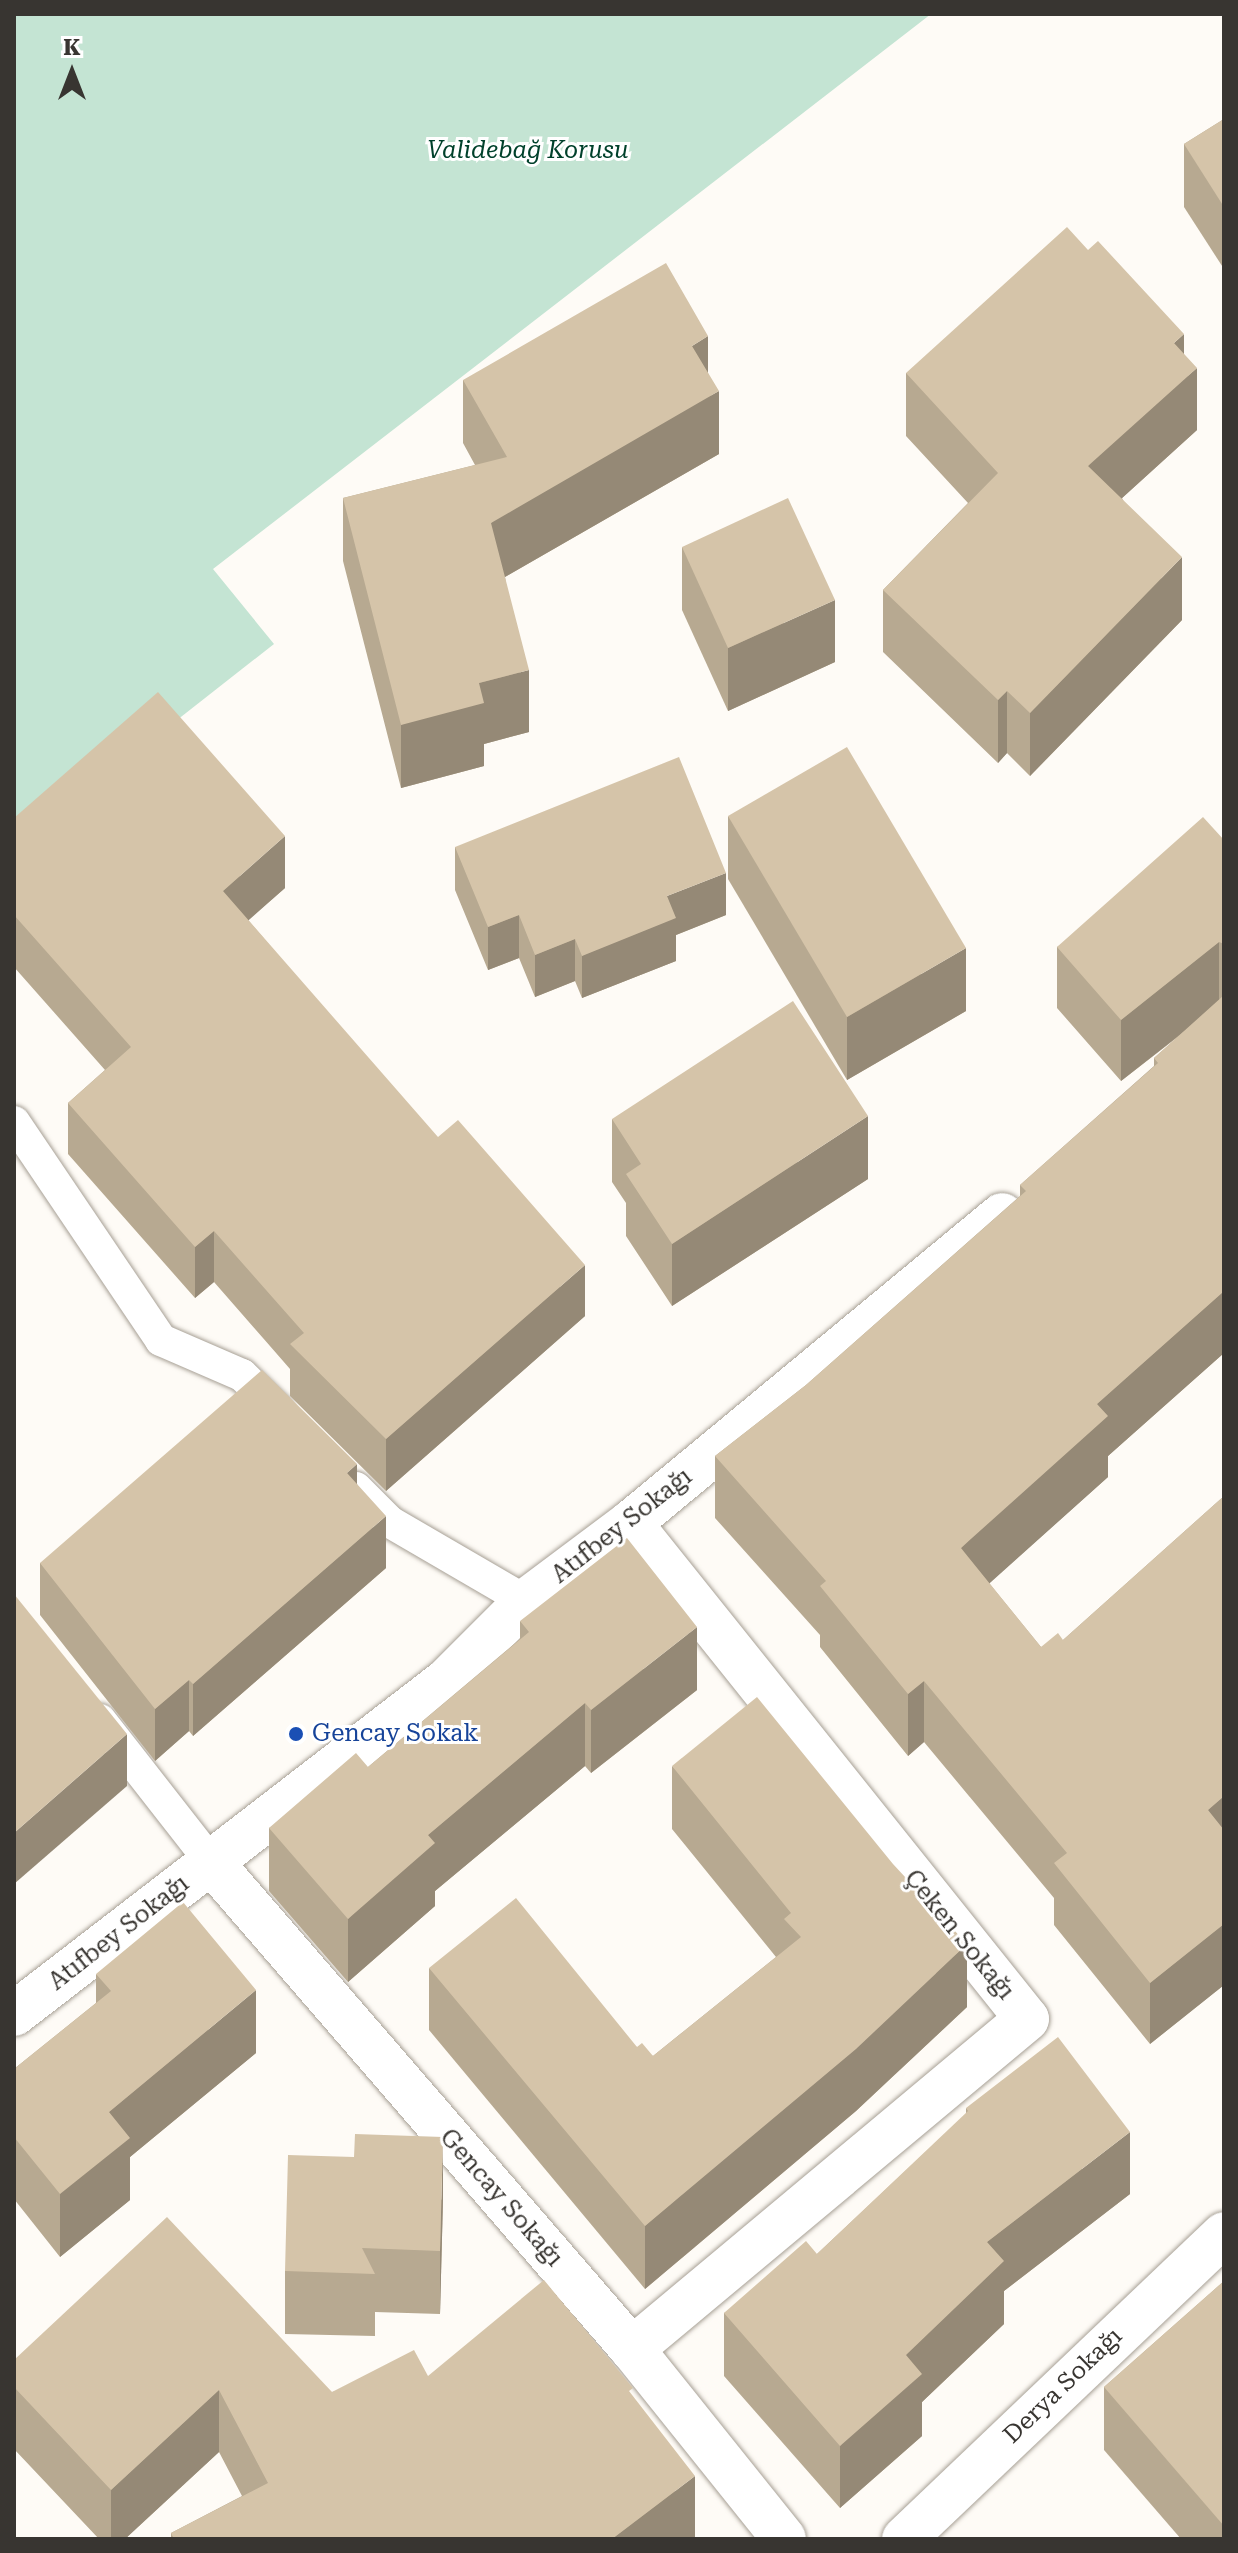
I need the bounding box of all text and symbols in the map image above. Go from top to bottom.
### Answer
north arrow [32,32,112,112]
text: K [63,35,81,60]
park label: Validebağ Korusu [427,137,629,165]
street label: Atıfbey Sokağı [546,1462,698,1590]
place label: Gencay Sokak [312,1720,479,1748]
marker: Gencay Sokak [287,1725,305,1743]
street label: Çeken Sokağı [898,1864,1020,2006]
street label: Atıfbey Sokağı [43,1869,195,1997]
street label: Gencay Sokağı [434,2123,568,2273]
street label: Derya Sokağı [998,2322,1128,2450]

